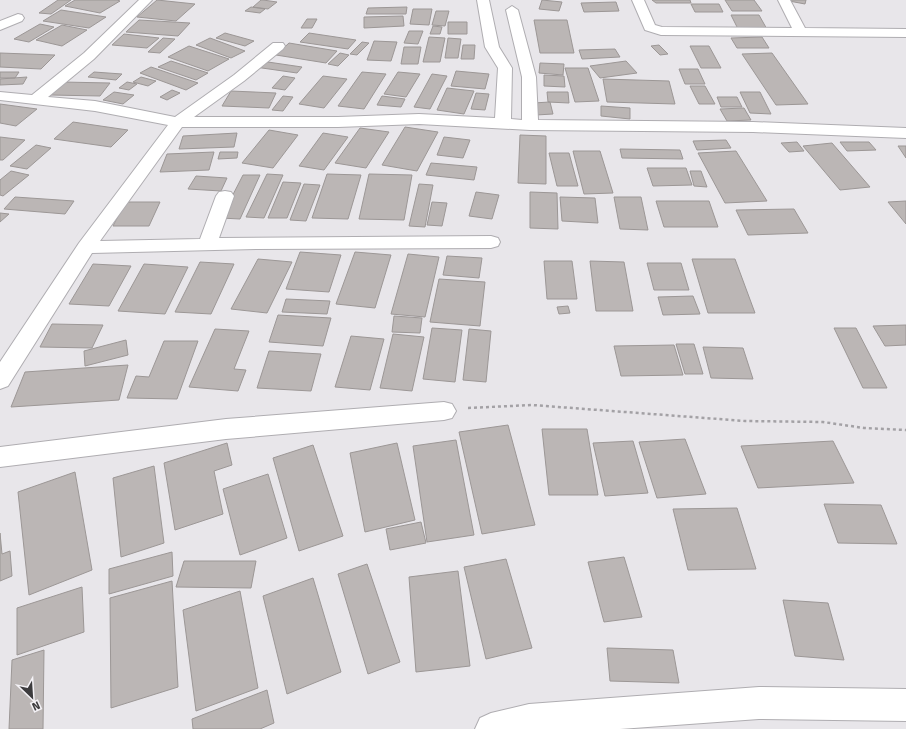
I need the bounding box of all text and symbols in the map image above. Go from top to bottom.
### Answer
north arrow [12,677,52,717]
text: N [30,698,42,713]

